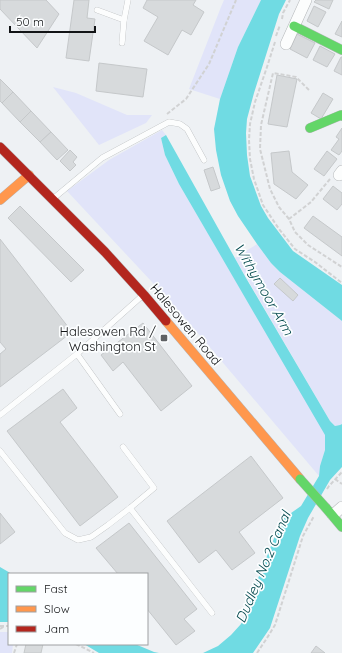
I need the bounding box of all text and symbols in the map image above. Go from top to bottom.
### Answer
scale bar [10,8,95,34]
text: 50 m [16,14,44,29]
water label: Withymoor Arm [230,240,298,338]
street label: Halesowen Road [147,280,225,368]
place label: Halesowen Rd / Washington St [60,323,156,354]
marker: Halesowen Rd / Washington St [159,333,169,343]
water label: Dudley No.2 Canal [231,507,295,625]
legend [8,573,148,645]
text: Fast [44,581,68,596]
text: Slow [44,601,70,616]
text: Jam [44,621,69,636]

